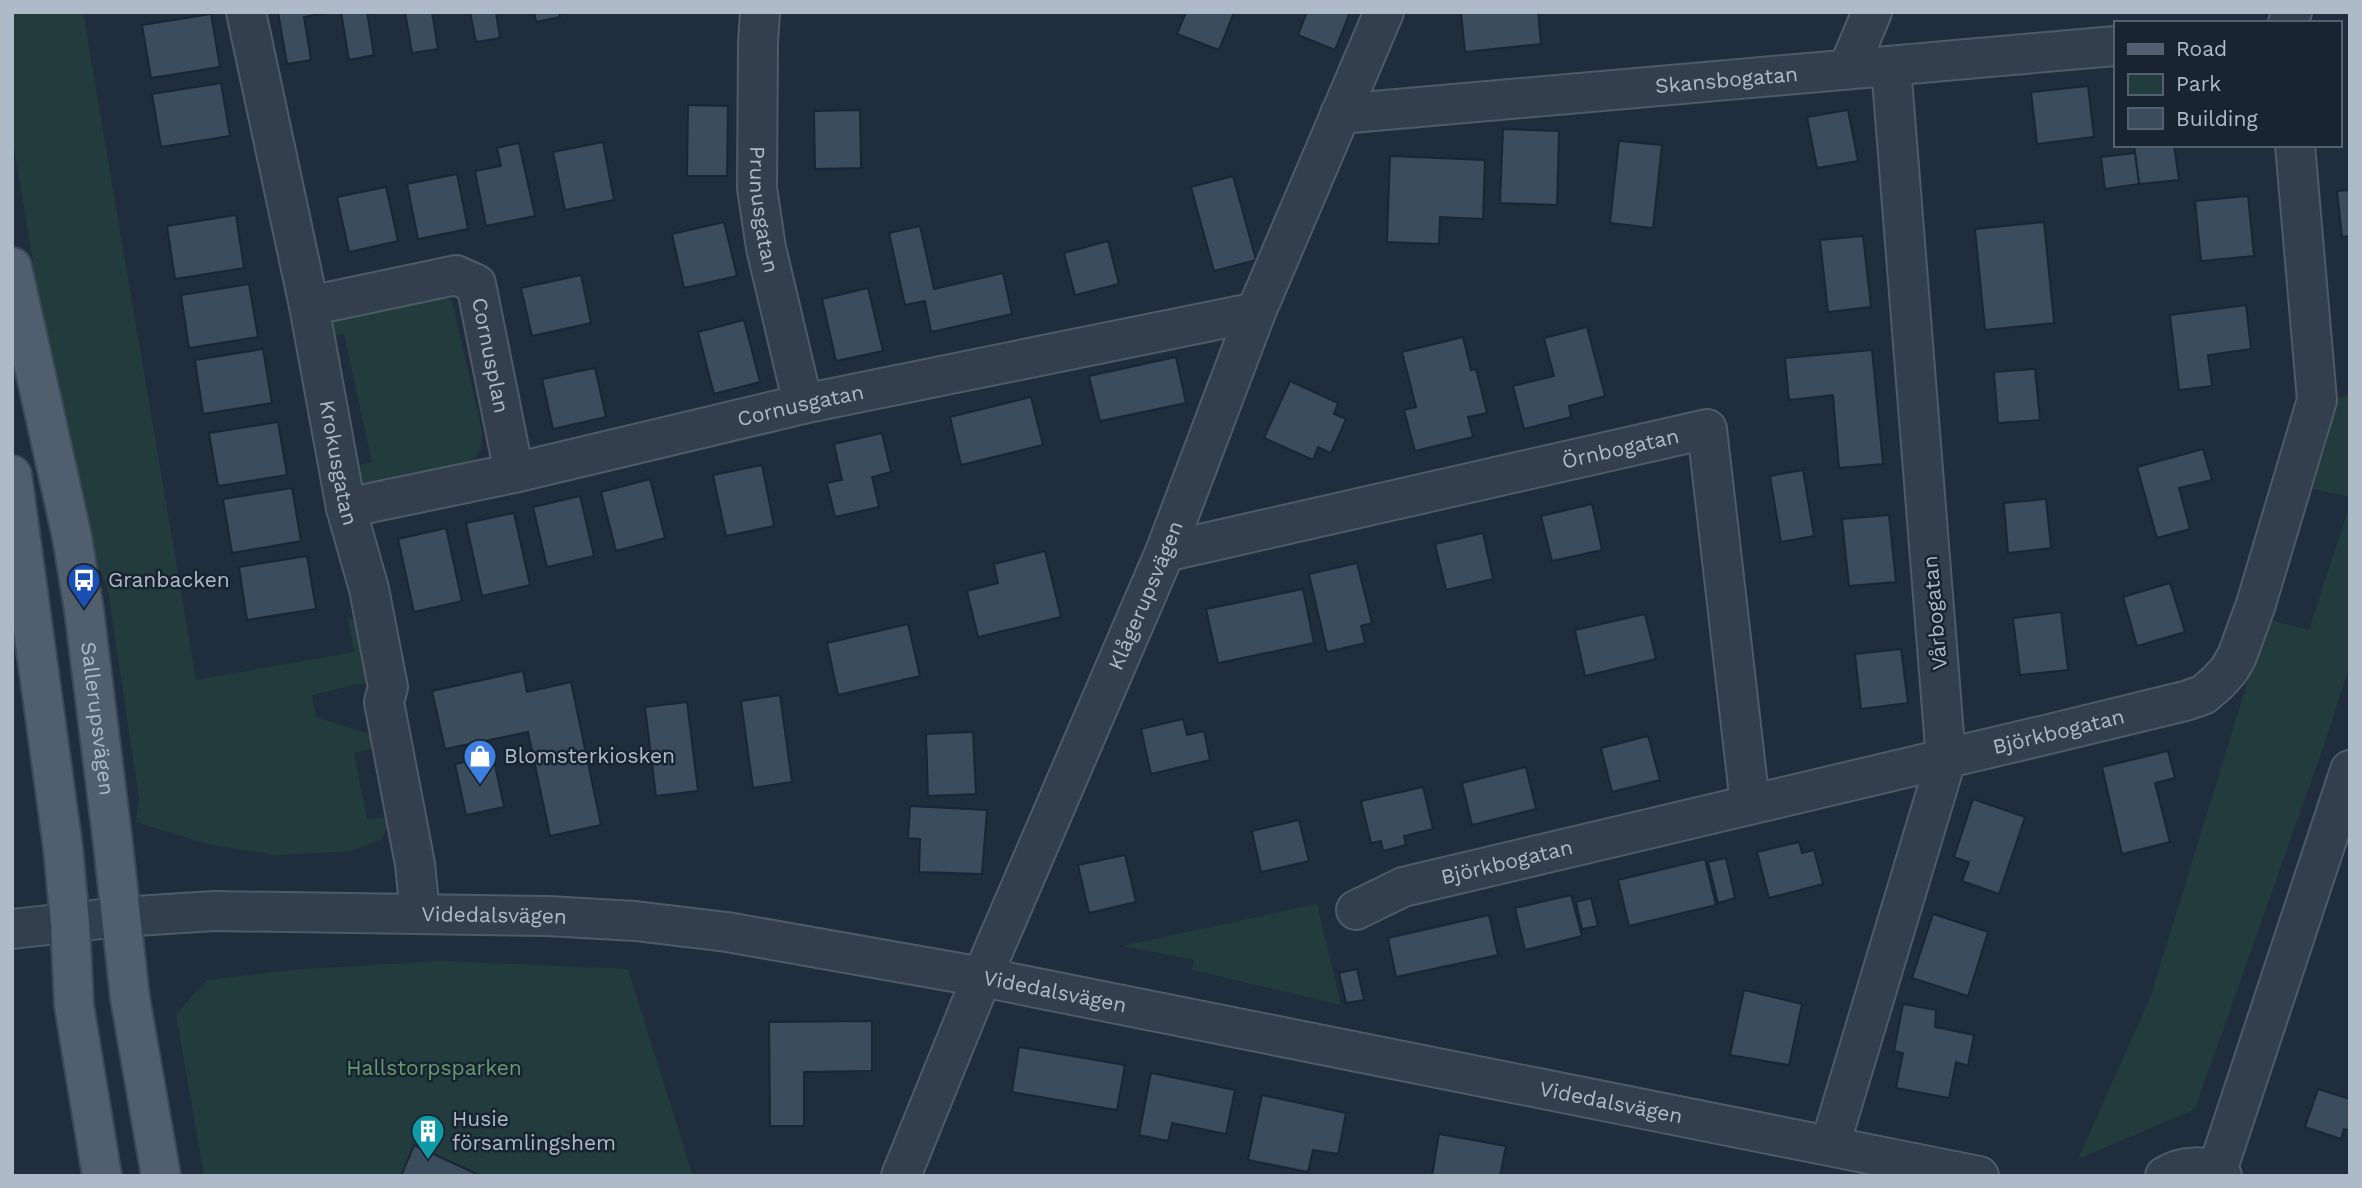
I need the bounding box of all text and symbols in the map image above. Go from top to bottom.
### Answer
legend [2114,21,2341,147]
text: Road [2176,36,2227,61]
street label: Skansbogatan [1654,61,1799,98]
text: Park [2176,71,2221,96]
text: Building [2176,106,2258,131]
street label: Prunusgatan [745,146,784,275]
street label: Cornusplan [467,295,515,415]
street label: Cornusgatan [735,379,866,431]
street label: Krokusgatan [314,398,363,528]
street label: Örnbogatan [1559,423,1681,474]
street label: Klågerupsvägen [1103,517,1188,674]
street label: Vårbogatan [1917,555,1952,671]
bus stop icon: Granbacken [65,561,103,610]
place label: Granbacken [108,567,230,592]
street label: Sallerupsvägen [76,640,120,797]
street label: Björkbogatan [1990,703,2127,759]
shop icon: Blomsterkiosken [461,737,499,786]
place label: Blomsterkiosken [504,743,675,768]
street label: Björkbogatan [1438,834,1575,889]
street label: Videdalsvägen [421,901,568,929]
street label: Videdalsvägen [981,965,1129,1018]
park label: Hallstorpsparken [346,1055,522,1080]
street label: Videdalsvägen [1537,1076,1685,1129]
place label: Husie församlingshem [452,1106,616,1155]
building icon: Husie församlingshem [409,1112,447,1161]

